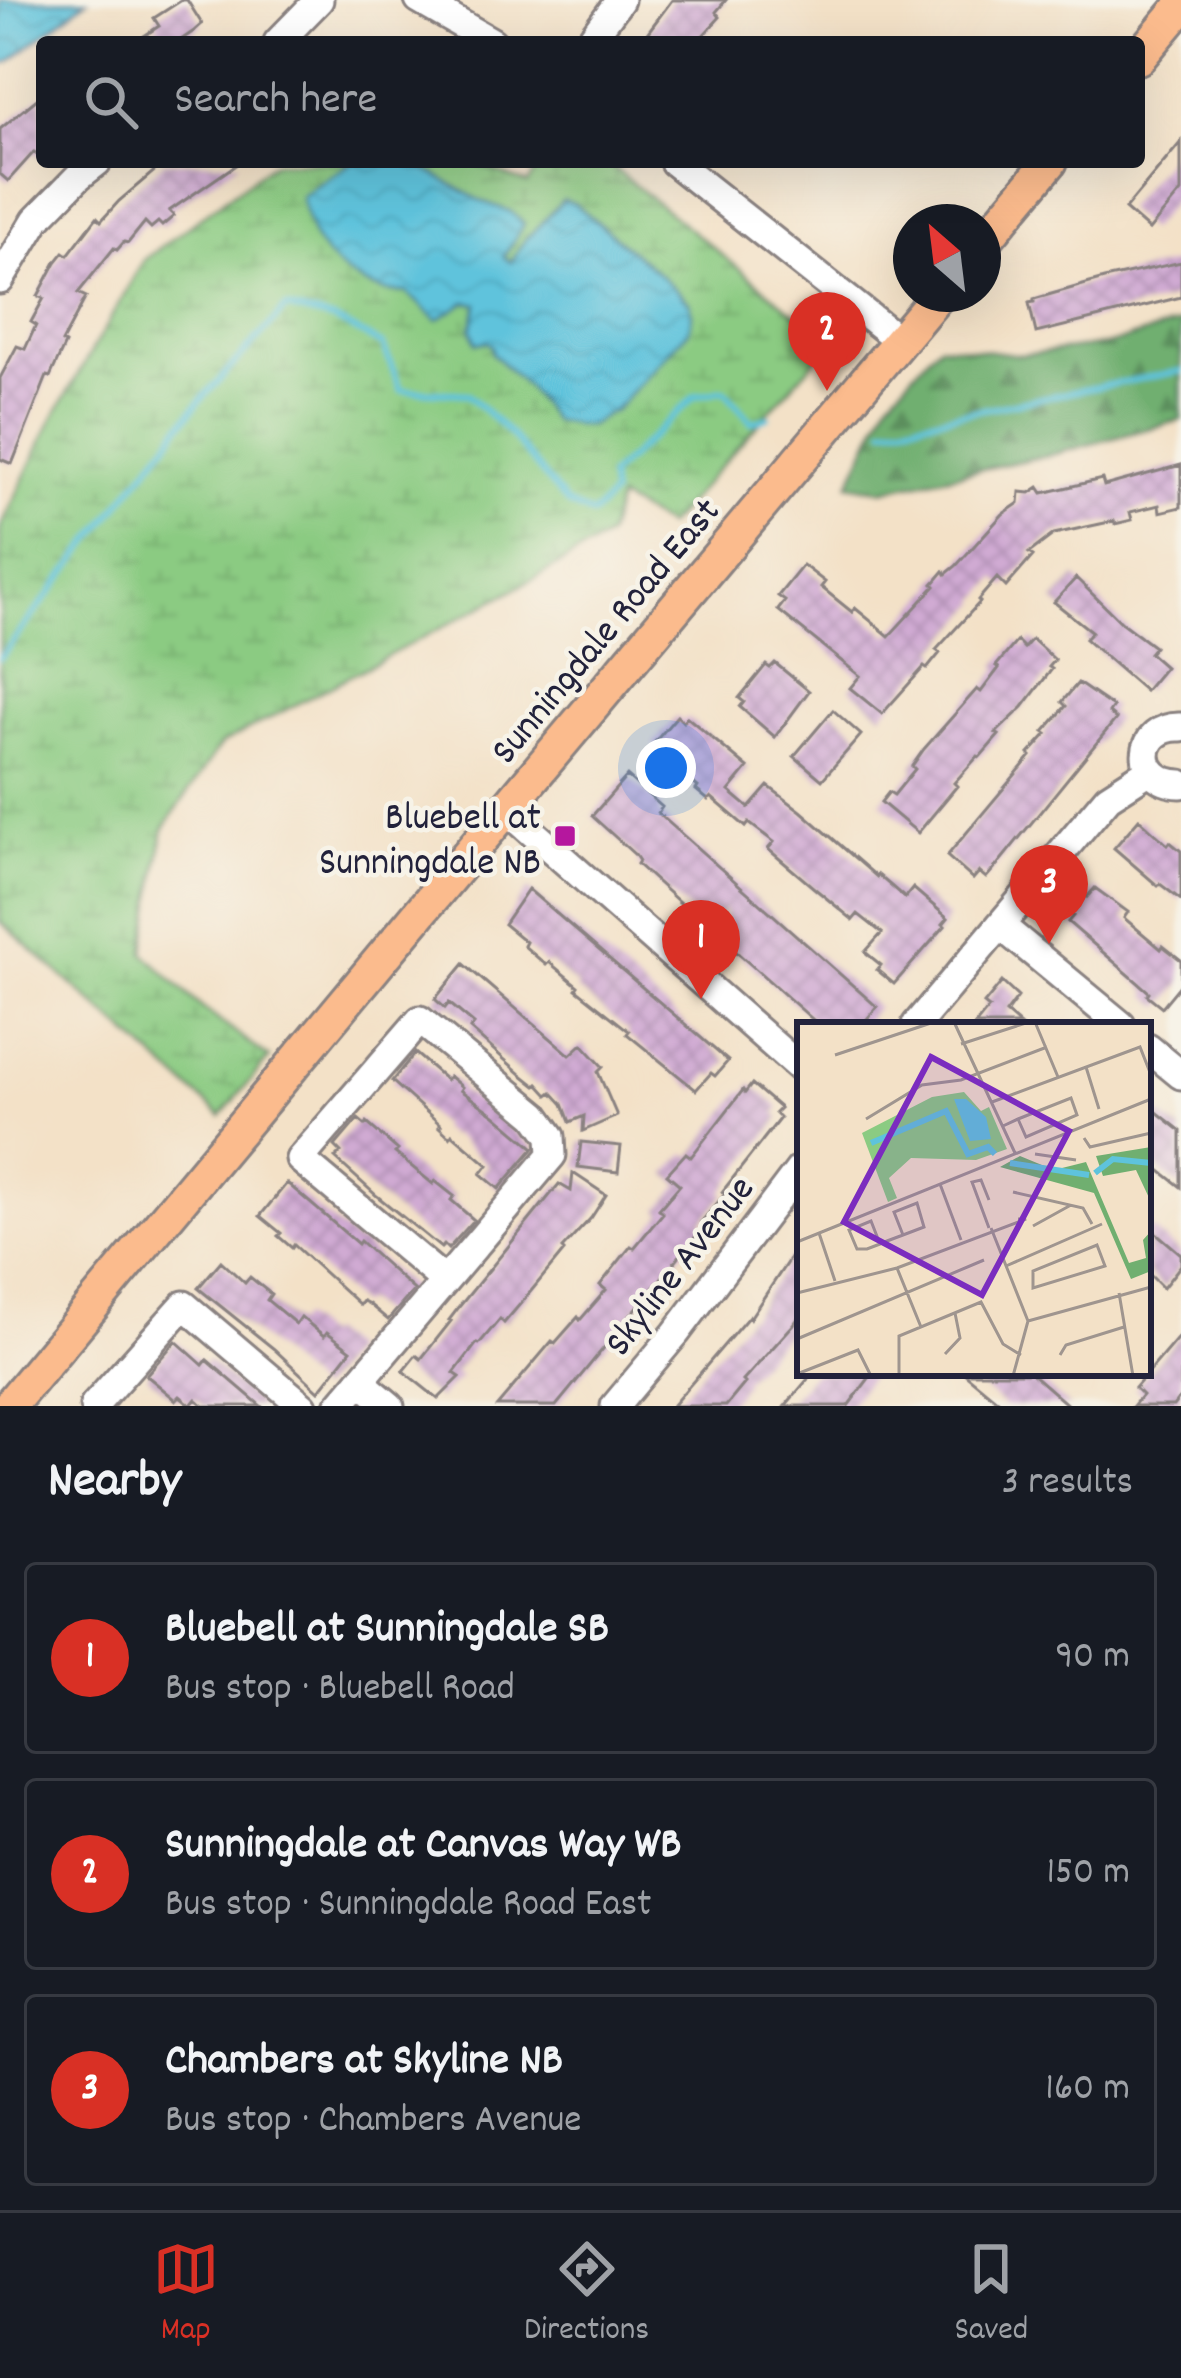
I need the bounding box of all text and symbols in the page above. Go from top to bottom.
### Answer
search box [36,36,1145,168]
icon: search [78,69,144,135]
text: Search here [174,70,377,134]
north arrow [893,204,1001,312]
pin: 2 [788,292,866,391]
street label: Sunningdale Road East [480,488,736,778]
your location [636,738,696,798]
place label: Bluebell at Sunningdale NB [319,793,541,893]
marker: Bluebell at Sunningdale NB [552,823,578,849]
pin: 3 [1010,845,1088,944]
pin: 1 [662,900,740,999]
inset map [797,1022,1151,1376]
street label: Skyline Avenue [594,1166,770,1370]
text: Nearby [48,1448,181,1520]
text: 3 results [1002,1457,1133,1512]
text: Bluebell at Sunningdale SB [165,1599,609,1663]
text: 1 [86,1631,94,1686]
text: 90 m [1055,1631,1130,1686]
text: Bus stop · Bluebell Road [165,1663,515,1718]
text: Sunningdale at Canvas Way WB [165,1815,681,1879]
text: 2 [81,1847,99,1902]
text: 150 m [1046,1847,1130,1902]
text: Bus stop · Sunningdale Road East [165,1879,652,1934]
text: Chambers at Skyline NB [165,2031,563,2095]
text: 3 [81,2063,99,2118]
text: 160 m [1045,2063,1130,2118]
text: Bus stop · Chambers Avenue [165,2095,581,2150]
tab: Map [153,2236,219,2355]
tab: Directions [524,2236,649,2355]
tab: Saved [955,2236,1028,2355]

